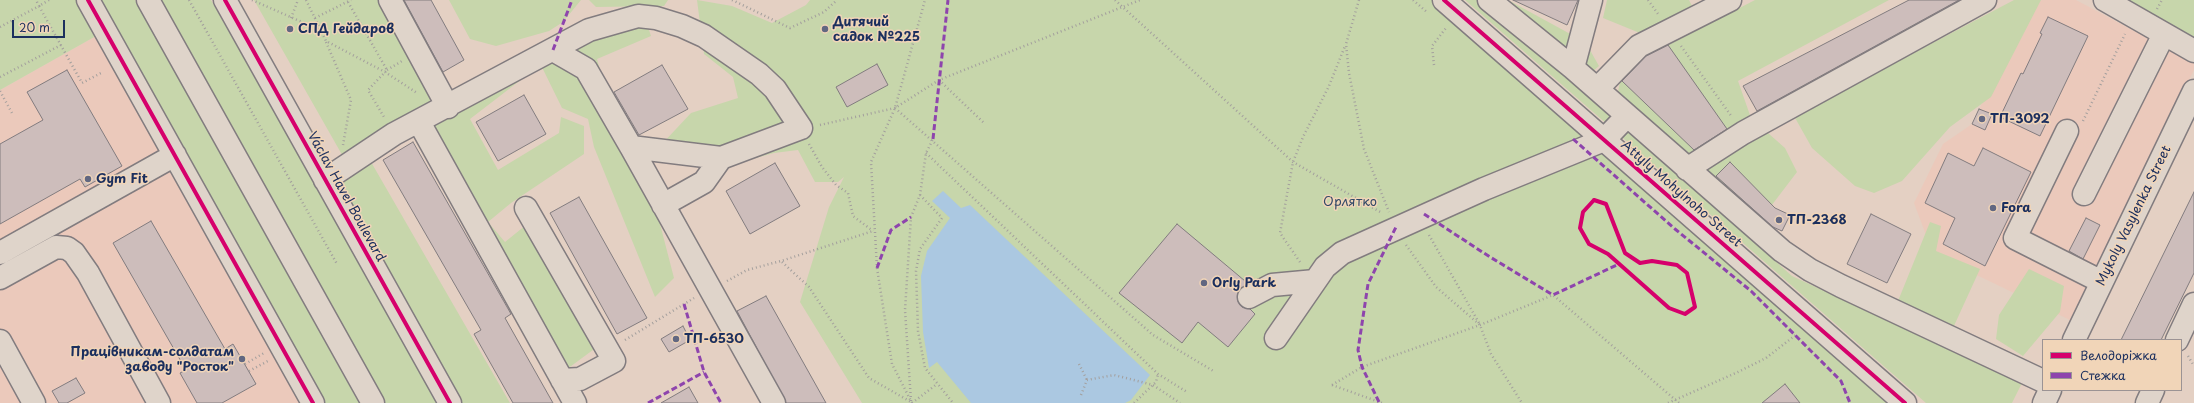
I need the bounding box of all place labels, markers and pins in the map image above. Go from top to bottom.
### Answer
place label: Дитячий садок №225 [833,14,920,45]
place label: СПД Гейдаров [298,21,394,37]
marker: СПД Гейдаров [285,24,295,34]
marker: Дитячий садок №225 [820,24,830,34]
place label: ТП-3092 [1990,111,2050,127]
marker: ТП-3092 [1977,114,1987,124]
place label: Gym Fit [96,171,148,187]
marker: Gym Fit [83,174,93,184]
place label: Fora [2001,200,2031,216]
marker: Fora [1988,203,1998,213]
place label: ТП-2368 [1787,212,1847,228]
marker: ТП-2368 [1774,215,1784,225]
place label: Orly Park [1212,275,1276,291]
marker: Orly Park [1199,278,1209,288]
place label: ТП-6530 [684,331,744,347]
marker: ТП-6530 [671,334,681,344]
place label: Працівникам-солдатам заводу "Росток" [71,344,234,375]
marker: Працівникам-солдатам заводу "Росток" [237,354,247,364]

